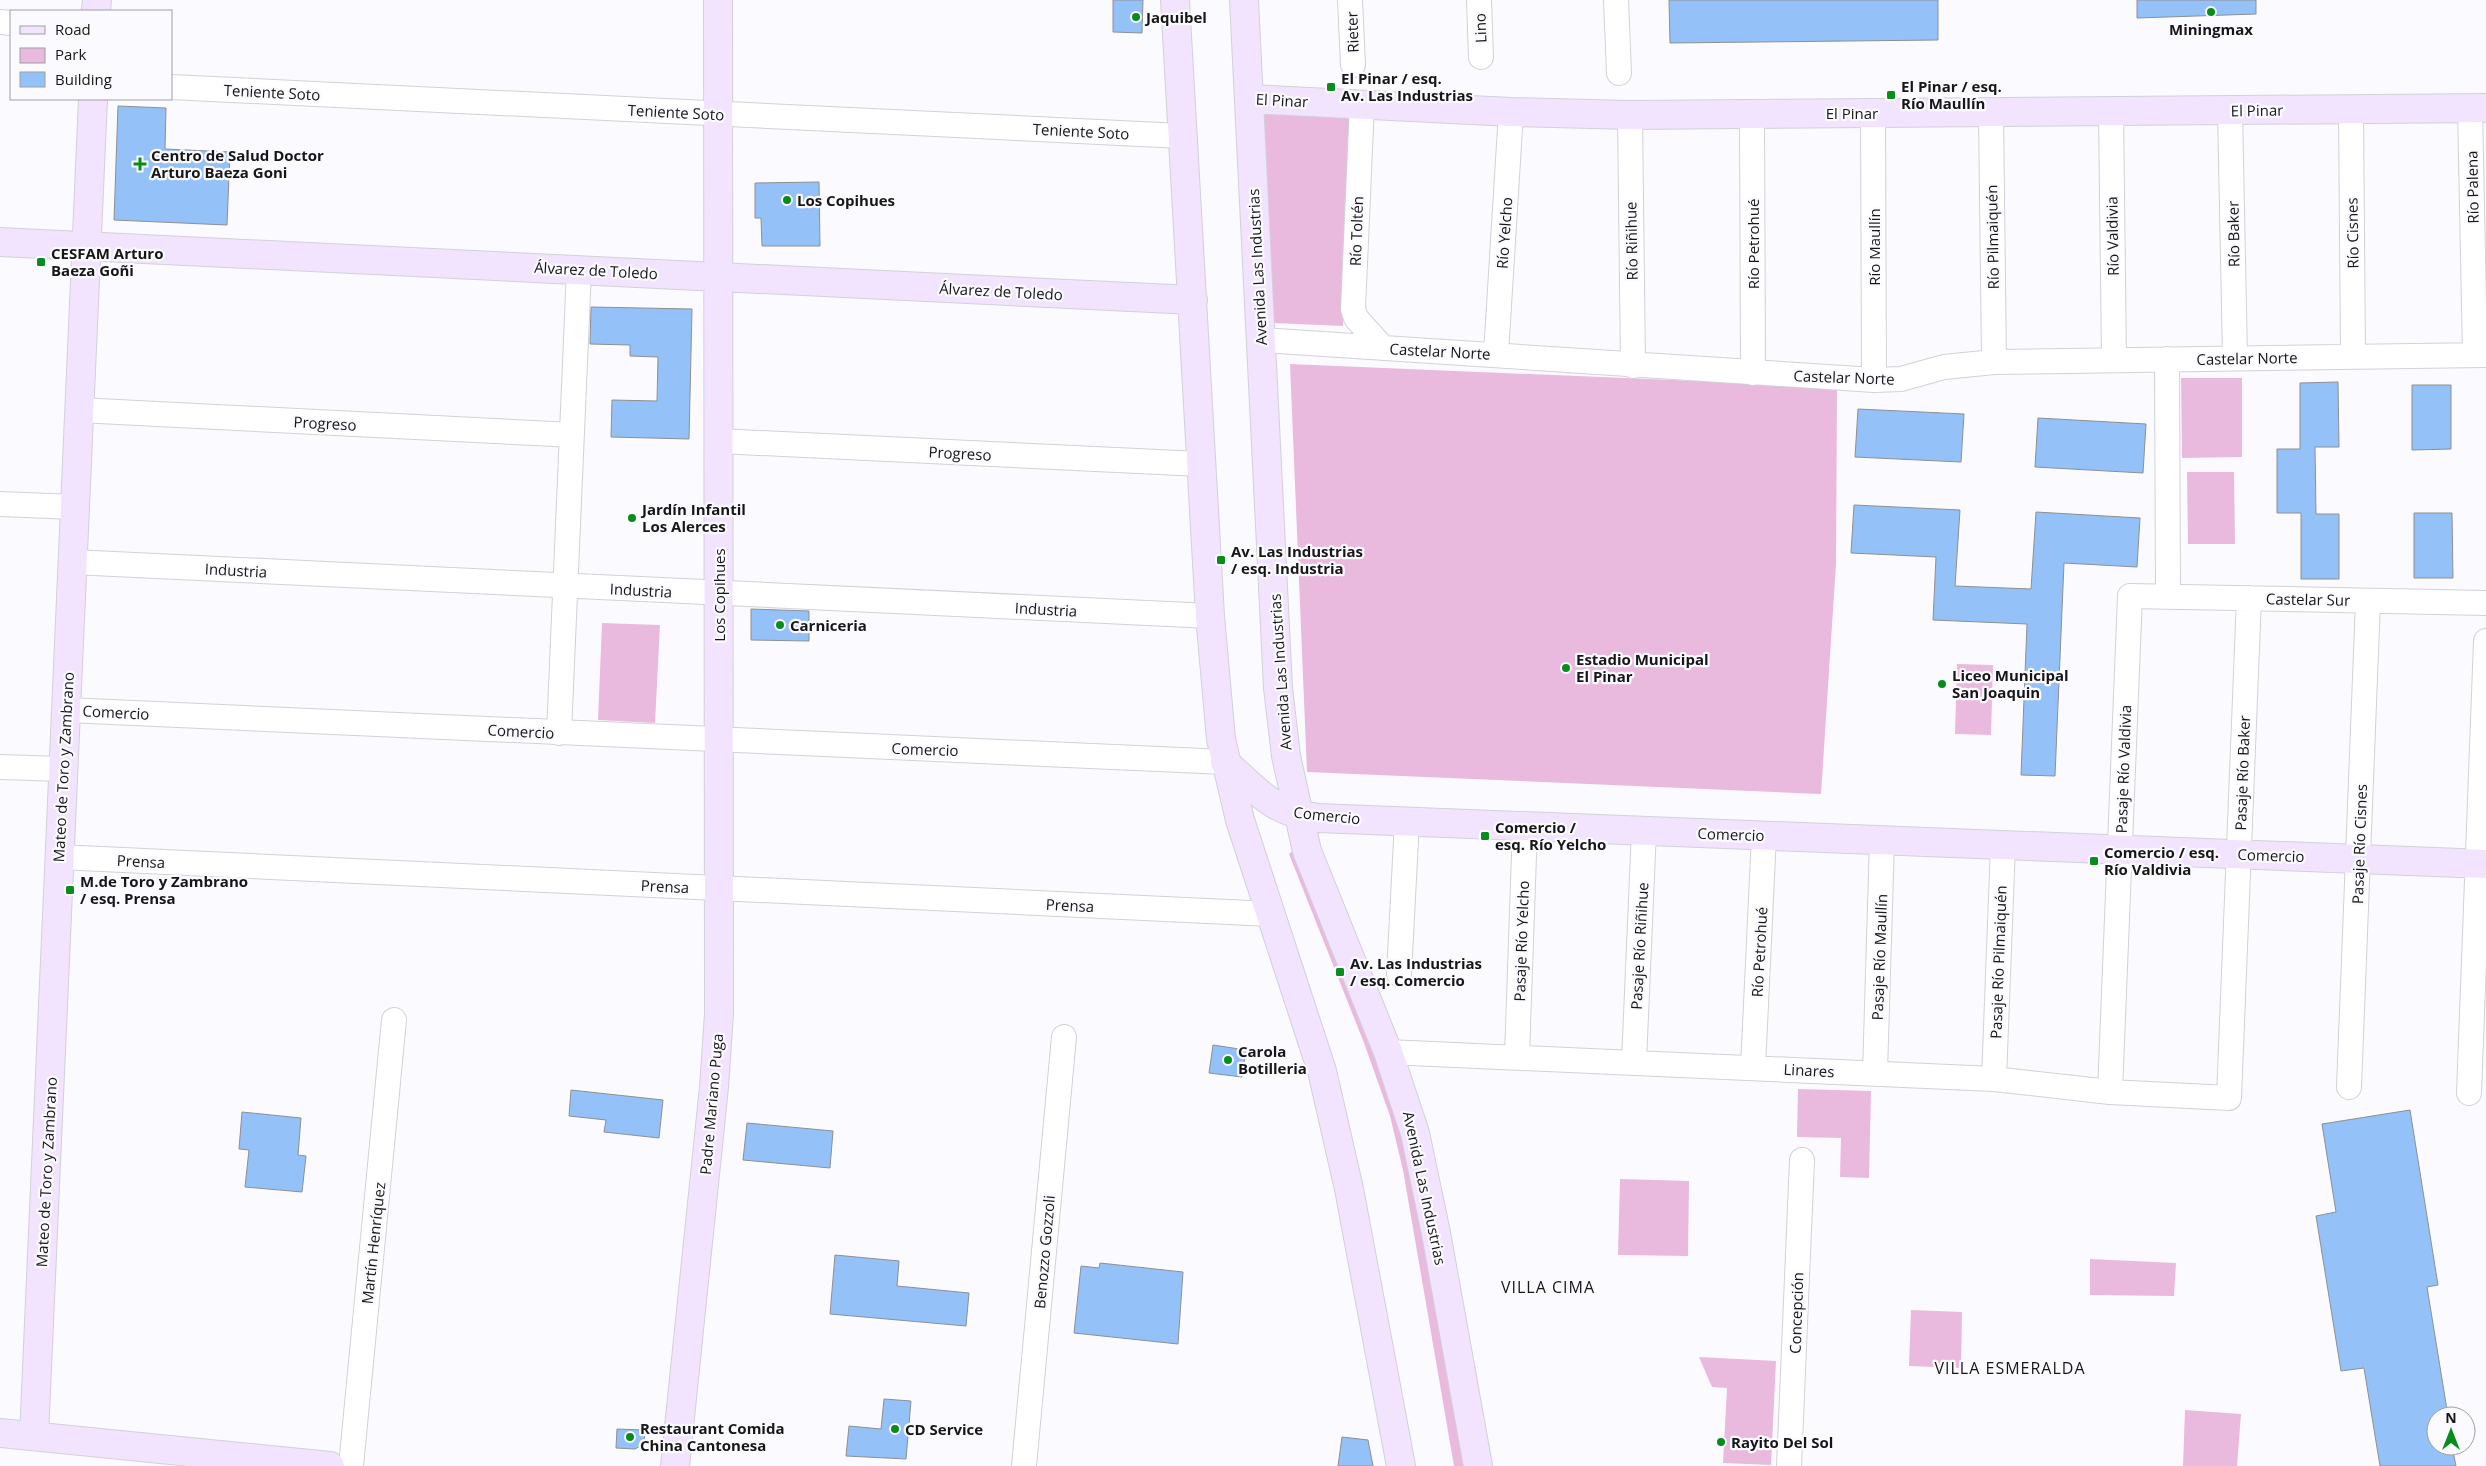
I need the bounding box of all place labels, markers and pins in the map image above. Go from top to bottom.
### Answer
marker: Miningmax [2205,6,2217,18]
place label: Jaquibel [1144,7,1207,27]
marker: Jaquibel [1130,11,1142,23]
place label: Miningmax [2169,19,2253,39]
place label: El Pinar / esq. Av. Las Industrias [1341,68,1473,105]
place label: El Pinar / esq. Río Maullín [1901,76,2002,113]
marker: El Pinar / esq. Av. Las Industrias [1325,81,1337,93]
marker: El Pinar / esq. Río Maullín [1885,89,1897,101]
place label: Centro de Salud Doctor Arturo Baeza Goni [151,145,324,182]
marker: Centro de Salud Doctor Arturo Baeza Goni [133,157,147,171]
place label: Los Copihues [797,190,895,210]
marker: Los Copihues [781,194,793,206]
place label: CESFAM Arturo Baeza Goñi [51,243,163,280]
marker: CESFAM Arturo Baeza Goñi [35,256,47,268]
place label: Jardín Infantil Los Alerces [640,499,746,536]
marker: Jardín Infantil Los Alerces [626,512,638,524]
place label: Av. Las Industrias / esq. Industria [1231,541,1363,578]
marker: Av. Las Industrias / esq. Industria [1215,554,1227,566]
place label: Carniceria [790,615,867,635]
marker: Carniceria [774,619,786,631]
place label: Estadio Municipal El Pinar [1576,649,1709,686]
marker: Estadio Municipal El Pinar [1560,662,1572,674]
place label: Liceo Municipal San Joaquin [1952,665,2069,702]
marker: Liceo Municipal San Joaquin [1936,678,1948,690]
place label: Comercio / esq. Río Yelcho [1495,817,1606,854]
marker: Comercio / esq. Río Yelcho [1479,830,1491,842]
place label: Comercio / esq. Río Valdivia [2104,842,2219,879]
marker: Comercio / esq. Río Valdivia [2088,855,2100,867]
place label: M.de Toro y Zambrano / esq. Prensa [80,871,248,908]
marker: M.de Toro y Zambrano / esq. Prensa [64,884,76,896]
place label: Av. Las Industrias / esq. Comercio [1350,953,1482,990]
marker: Av. Las Industrias / esq. Comercio [1334,966,1346,978]
place label: Carola Botilleria [1238,1041,1307,1078]
marker: Carola Botilleria [1222,1054,1234,1066]
place label: Restaurant Comida China Cantonesa [640,1418,785,1455]
place label: CD Service [905,1419,983,1439]
marker: CD Service [889,1423,901,1435]
marker: Restaurant Comida China Cantonesa [624,1431,636,1443]
place label: Rayito Del Sol [1731,1432,1833,1452]
marker: Rayito Del Sol [1715,1436,1727,1448]

